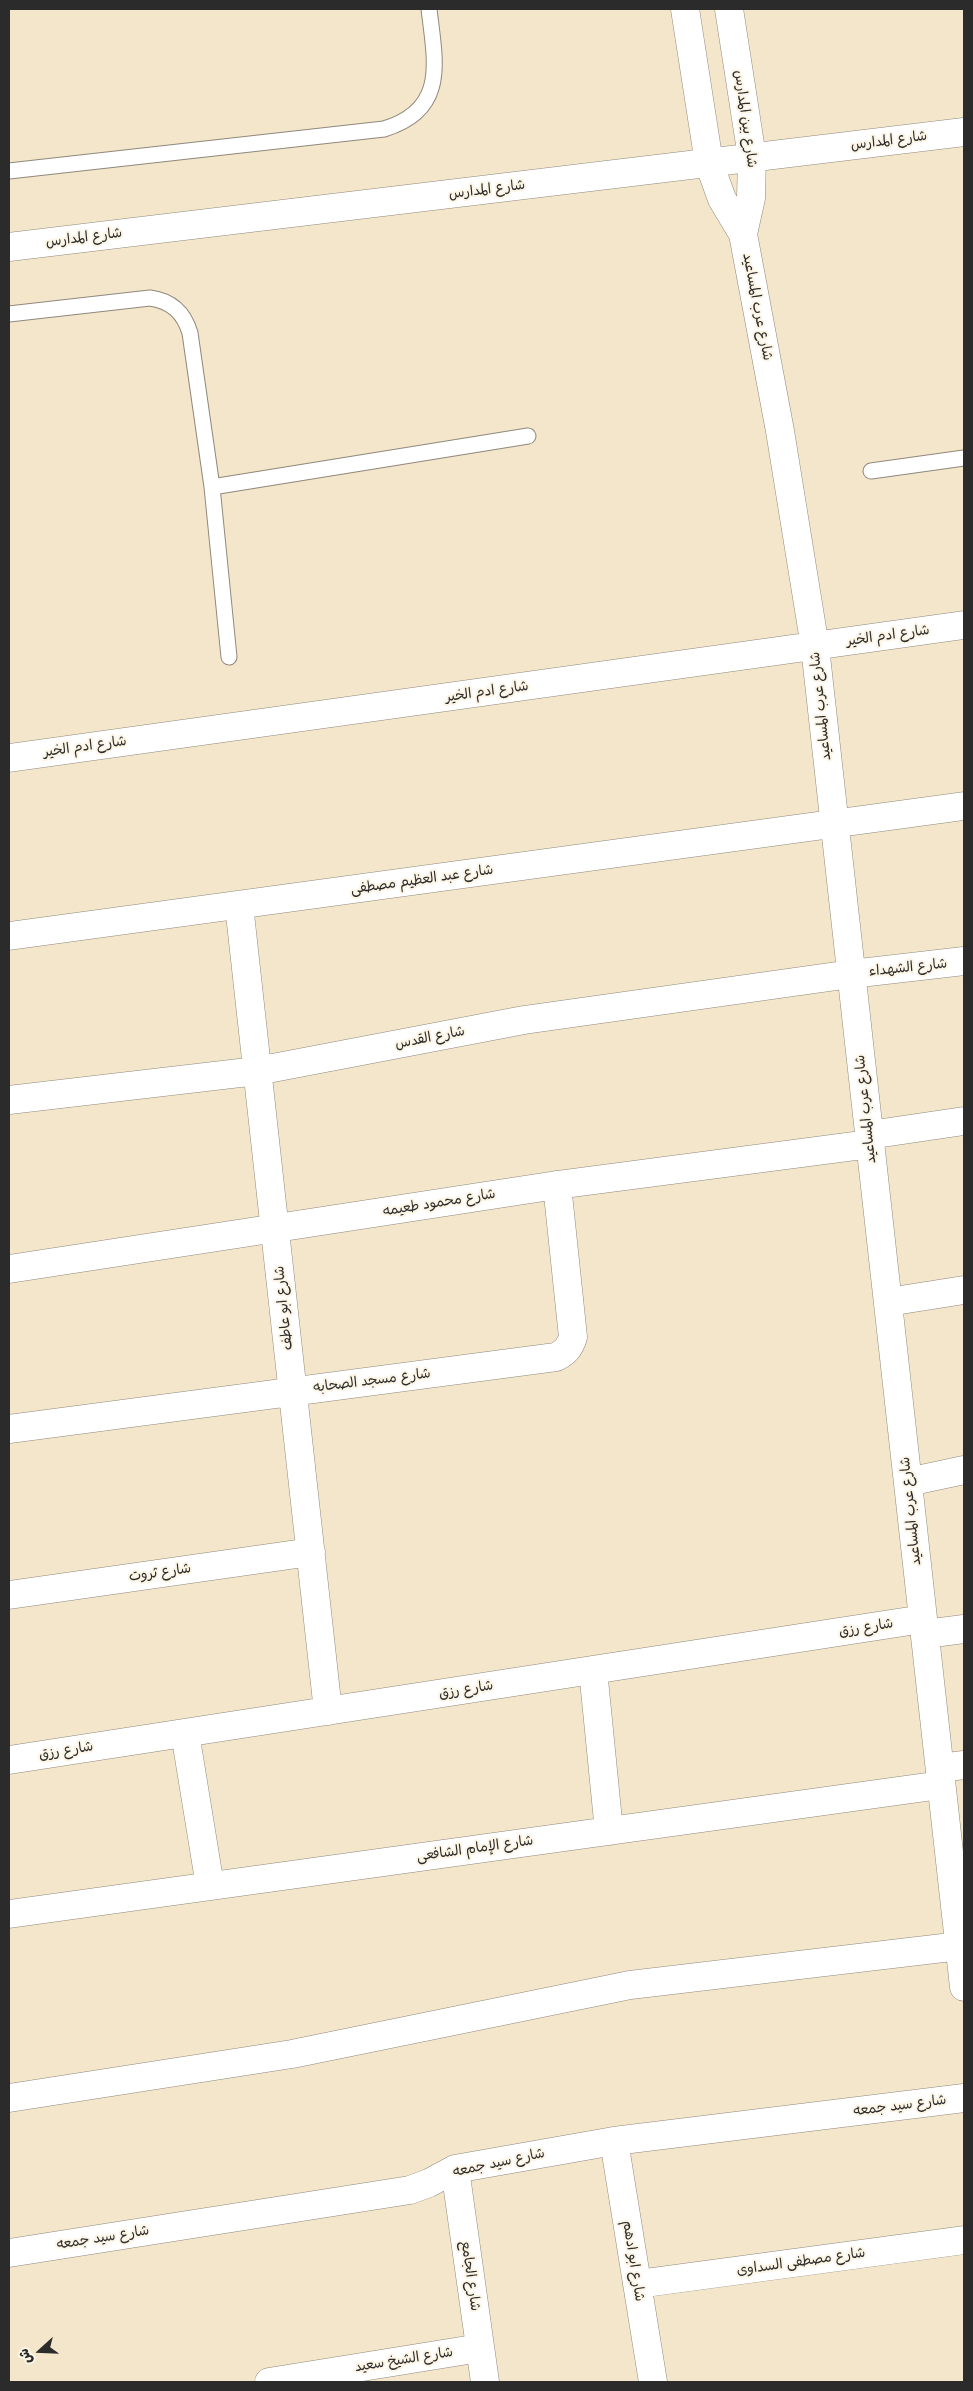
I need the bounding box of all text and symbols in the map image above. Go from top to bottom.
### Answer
street label: شارع بين المدارس [730,69,760,169]
street label: شارع المدارس [850,128,928,154]
street label: شارع المدارس [448,177,526,203]
street label: شارع المدارس [45,225,123,251]
street label: شارع عرب المساعيد [738,252,776,362]
street label: شارع ادم الخير [845,622,931,650]
street label: شارع عرب المساعيد [807,651,835,761]
street label: شارع ادم الخير [444,678,530,706]
street label: شارع ادم الخير [42,733,128,761]
street label: شارع عبد العظيم مصطفى [350,862,494,898]
street label: شارع الشهداء [868,956,948,980]
street label: شارع القدس [394,1023,466,1053]
street label: شارع عرب المساعيد [852,1054,880,1164]
street label: شارع محمود طعيمه [381,1186,497,1220]
street label: شارع ابو عاطف [271,1265,297,1351]
street label: شارع مسجد الصحابه [312,1365,432,1397]
street label: شارع عرب المساعيد [897,1456,925,1566]
street label: شارع ثروت [128,1560,192,1586]
street label: شارع رزق [838,1615,894,1641]
street label: شارع رزق [438,1677,494,1703]
street label: شارع رزق [38,1738,94,1764]
street label: شارع الإمام الشافعى [416,1832,534,1866]
street label: شارع سيد جمعه [853,2092,947,2120]
street label: شارع سيد جمعه [452,2145,546,2181]
street label: شارع ابو ادهم [618,2219,648,2303]
street label: شارع سيد جمعه [56,2222,150,2254]
street label: شارع الجامع [457,2240,483,2312]
street label: شارع مصطفى السداوى [736,2245,866,2279]
north arrow [15,2326,65,2376]
street label: شارع الشيخ سعيد [354,2344,454,2376]
text: ش [15,2346,36,2366]

